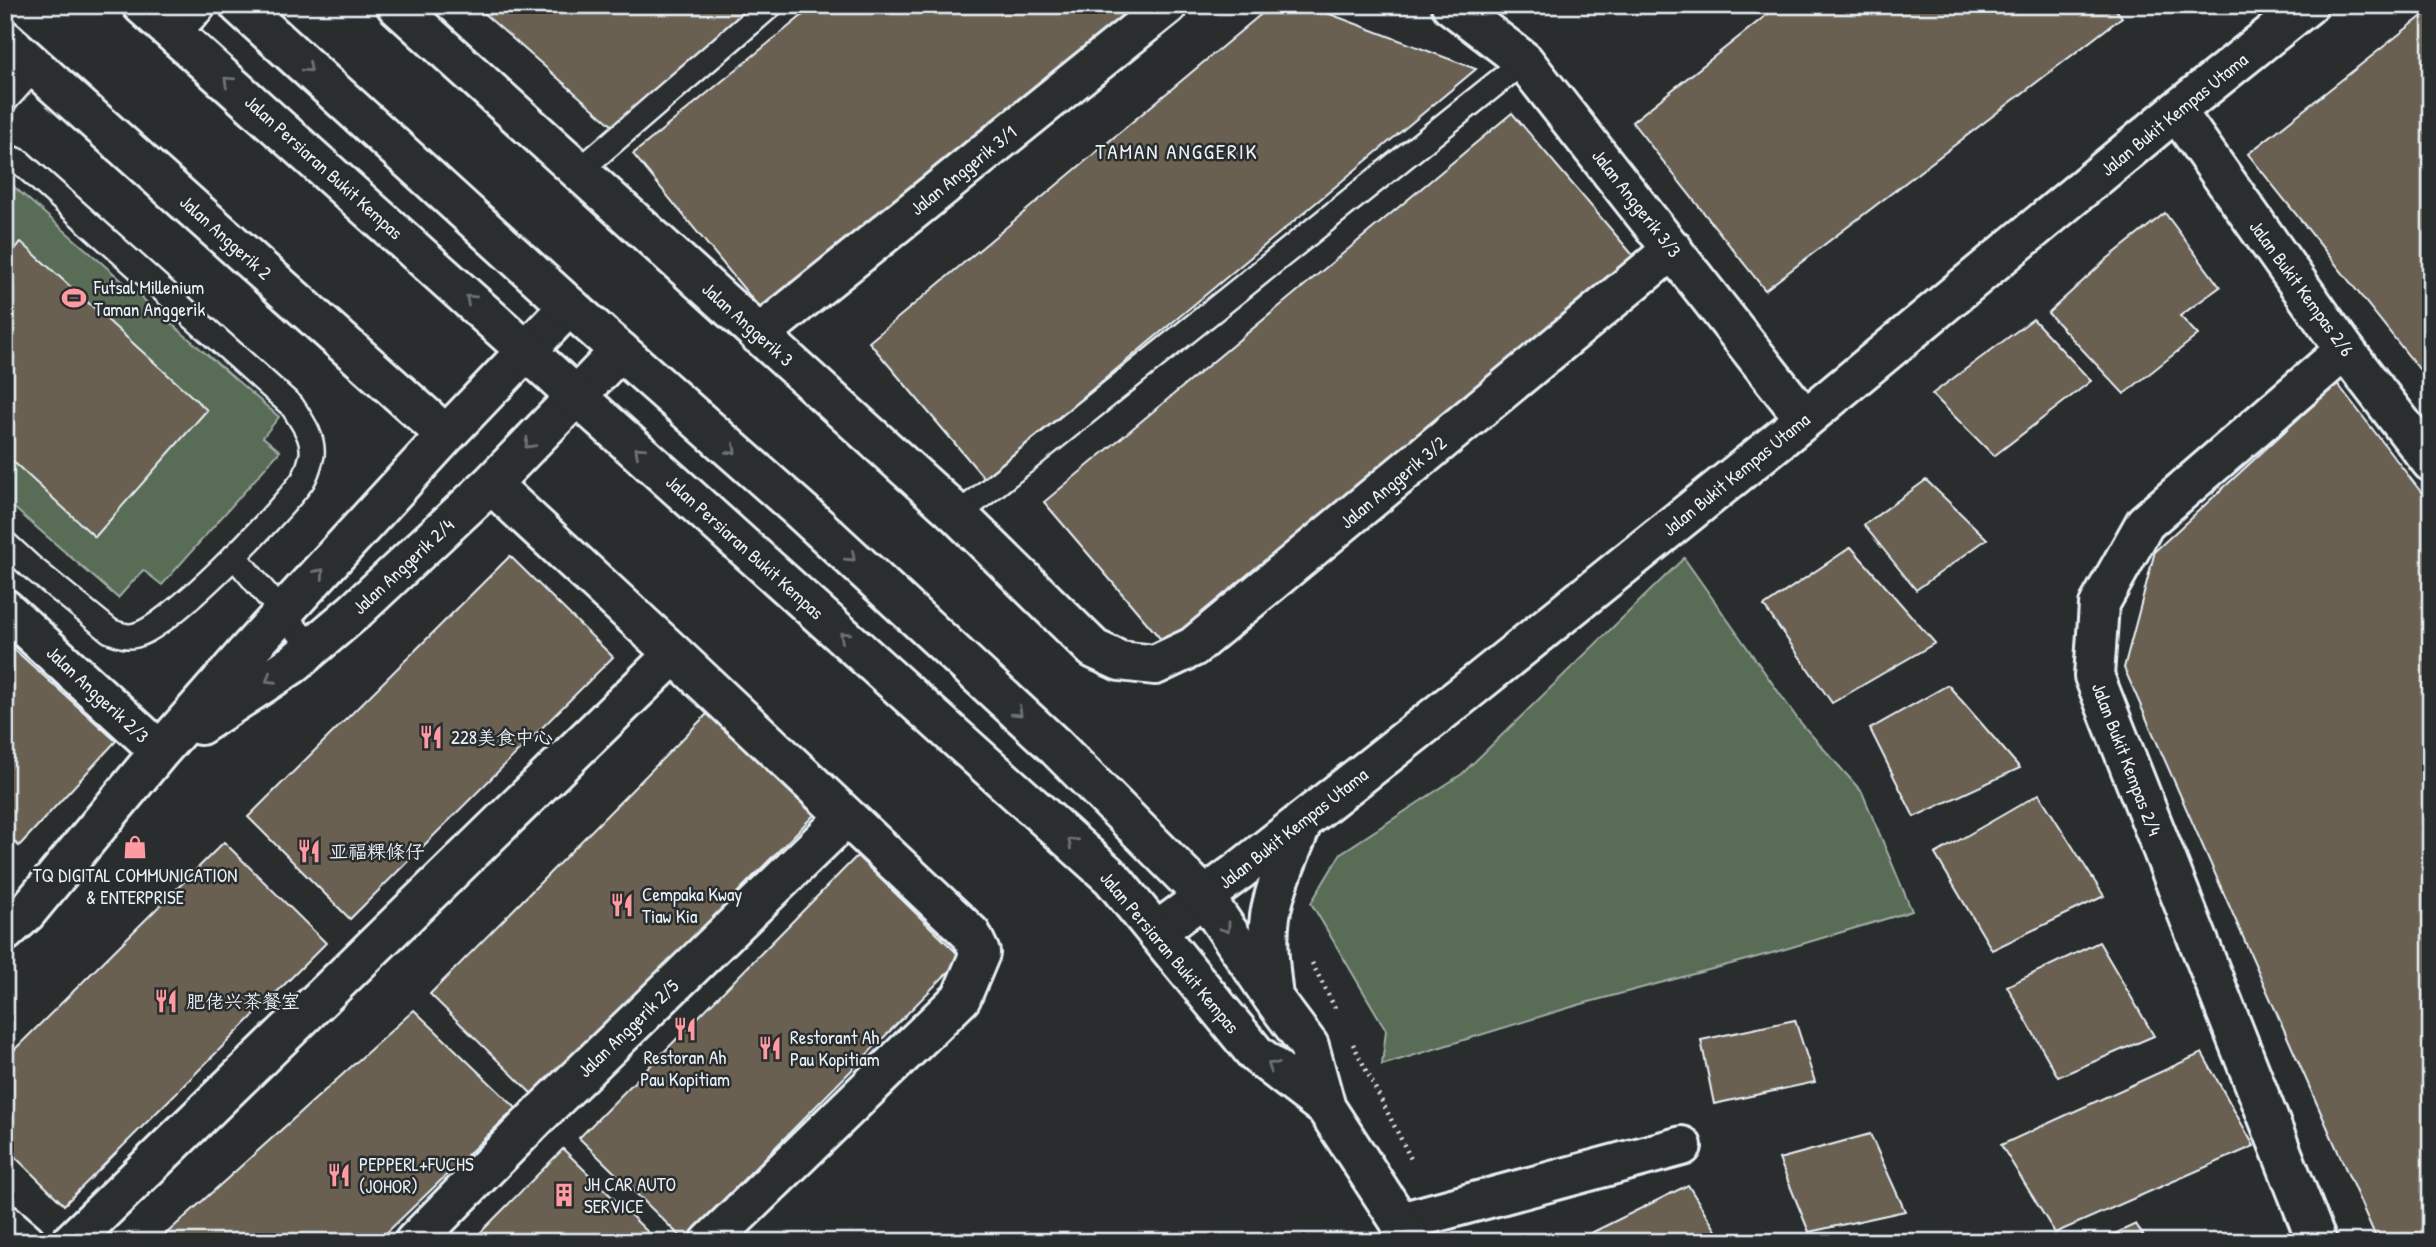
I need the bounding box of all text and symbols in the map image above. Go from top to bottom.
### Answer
street label: Jalan Bukit Kempas Utama [2095,46,2254,182]
one-way arrow [300,60,313,72]
one-way arrow [223,77,236,90]
street label: Jalan Persiaran Bukit Kempas [239,89,409,245]
street label: Jalan Anggerik 3/1 [904,119,1022,221]
district label: TAMAN ANGGERIK [1095,137,1259,166]
street label: Jalan Anggerik 3/3 [1586,143,1688,263]
street label: Jalan Anggerik 2 [175,189,278,285]
street label: Jalan Bukit Kempas 2/6 [2244,215,2360,361]
place label: Futsal Millenium Taman Anggerik [93,274,206,322]
street label: Jalan Anggerik 3 [697,276,799,372]
sports icon: Futsal Millenium Taman Anggerik [60,284,88,312]
one-way arrow [465,295,478,307]
street label: Jalan Bukit Kempas Utama [1657,406,1816,542]
street label: Jalan Anggerik 3/2 [1334,430,1452,534]
one-way arrow [524,436,537,449]
one-way arrow [723,442,736,454]
one-way arrow [634,447,647,459]
street label: Jalan Persiaran Bukit Kempas [660,469,830,625]
street label: Jalan Anggerik 2/4 [347,512,459,620]
one-way arrow [843,549,856,561]
one-way arrow [312,568,324,581]
one-way arrow [839,632,852,645]
street label: Jalan Anggerik 2/3 [41,640,155,748]
one-way arrow [265,671,278,683]
street label: Jalan Bukit Kempas 2/4 [2086,679,2168,839]
one-way arrow [1010,703,1023,716]
restaurant icon: 228美食中心 [417,723,445,751]
place label: 228美食中心 [451,724,553,750]
street label: Jalan Bukit Kempas Utama [1213,761,1373,894]
shop icon: TQ DIGITAL COMMUNICATION & ENTERPRISE [121,833,149,861]
restaurant icon: 亚福粿條仔 [295,837,323,865]
place label: 亚福粿條仔 [329,838,425,864]
one-way arrow [1067,838,1080,850]
place label: TQ DIGITAL COMMUNICATION & ENTERPRISE [33,862,237,910]
street label: Jalan Persiaran Bukit Kempas [1094,865,1246,1039]
place label: Cempaka Kway Tiaw Kia [642,881,742,929]
restaurant icon: Cempaka Kway Tiaw Kia [608,891,636,919]
one-way arrow [1218,920,1230,933]
street label: Jalan Anggerik 2/5 [572,973,684,1083]
restaurant icon: 肥佬兴茶餐室 [152,987,180,1015]
place label: 肥佬兴茶餐室 [186,988,300,1014]
restaurant icon: Restoran Ah Pau Kopitiam [671,1015,699,1043]
place label: Restorant Ah Pau Kopitiam [790,1024,880,1072]
restaurant icon: Restorant Ah Pau Kopitiam [756,1034,784,1062]
place label: Restoran Ah Pau Kopitiam [640,1044,730,1092]
one-way arrow [1267,1062,1279,1075]
place label: PEPPERL+FUCHS (JOHOR) [359,1151,474,1199]
restaurant icon: PEPPERL+FUCHS (JOHOR) [325,1161,353,1189]
place label: JH CAR AUTO SERVICE [584,1171,676,1219]
building icon: JH CAR AUTO SERVICE [550,1181,578,1209]

